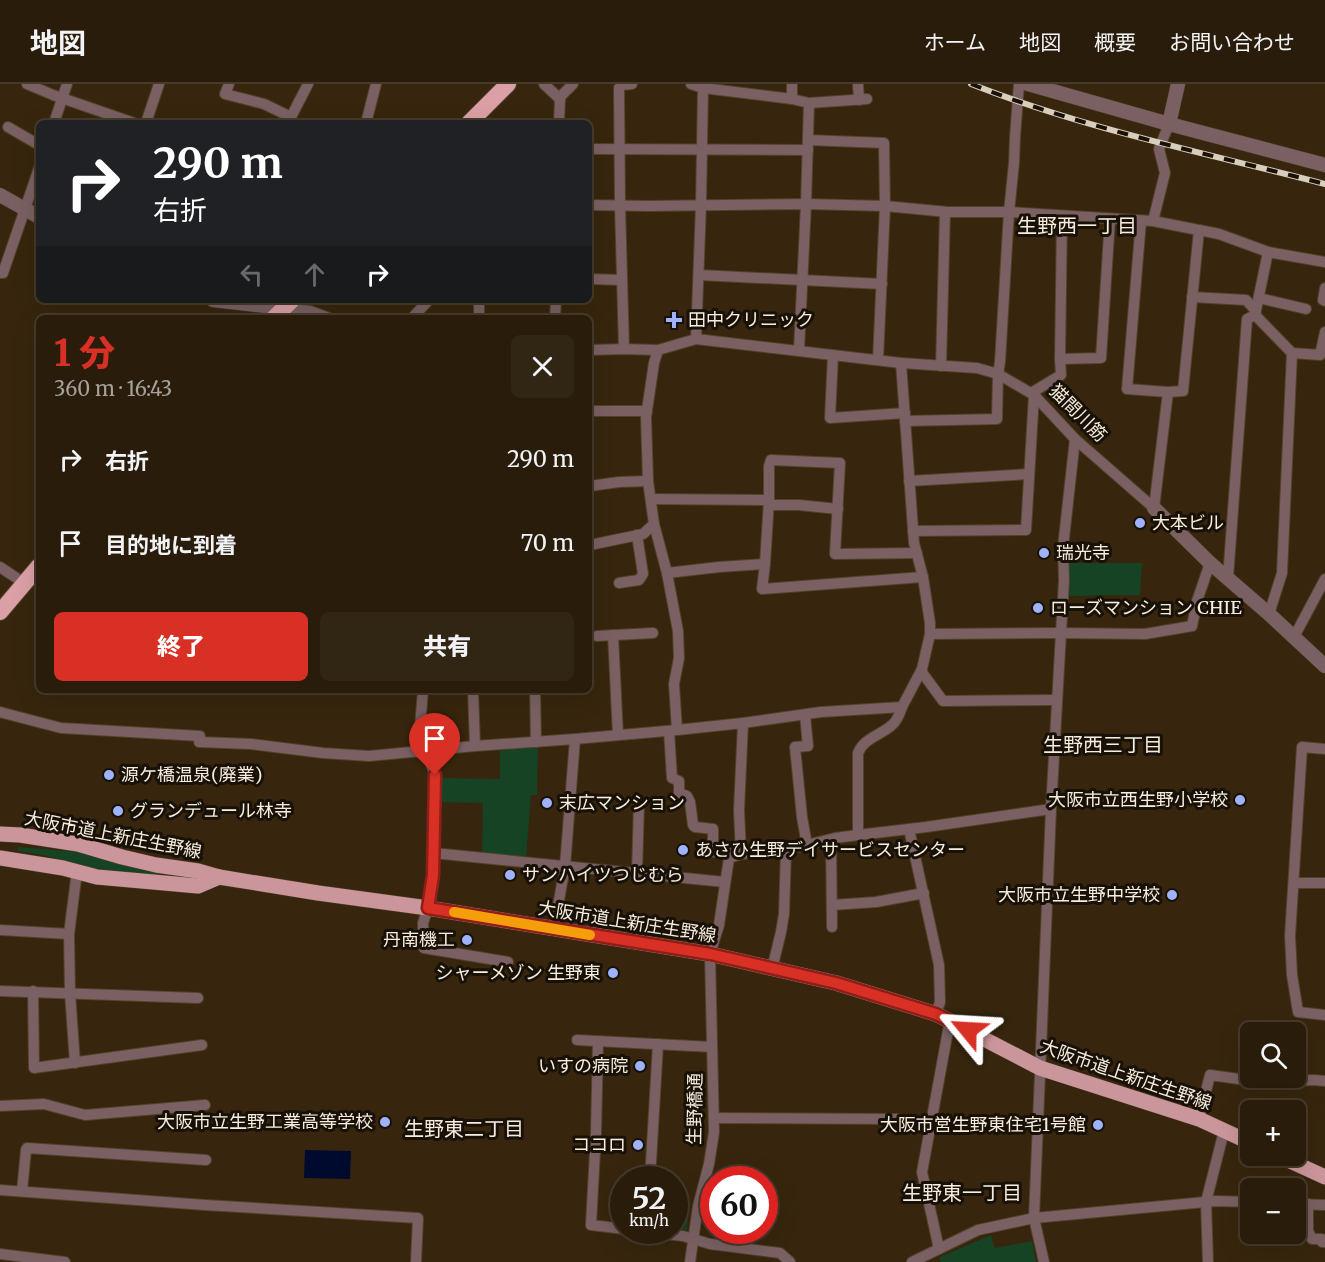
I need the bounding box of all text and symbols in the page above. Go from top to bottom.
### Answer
text: 地図 [30,25,86,61]
text: ホーム [924,29,986,56]
text: 地図 [1019,29,1061,56]
text: 概要 [1094,29,1136,56]
text: お問い合わせ [1169,29,1295,56]
text: 290 m [153,137,283,189]
icon: right [54,144,132,222]
text: 右折 [153,193,207,227]
district label: 生野西一丁目 [1017,213,1137,238]
icon: left [235,258,268,291]
icon: ahead [298,258,331,291]
icon: right [361,258,394,291]
place label: 田中クリニック [688,308,814,331]
marker: 田中クリニック [665,311,683,329]
text: 1 分 [54,331,115,376]
button: close [511,335,574,398]
text: 360 m · 16:43 [54,376,172,401]
street label: 猫間川筋 [1045,379,1112,446]
icon: right [54,443,87,476]
text: 290 m [507,445,574,473]
text: 右折 [105,447,149,475]
place label: 大本ビル [1152,511,1224,534]
marker: 大本ビル [1133,516,1147,530]
icon: arrive [54,527,87,560]
text: 70 m [521,529,574,557]
text: 目的地に到着 [105,531,237,559]
place label: 瑞光寺 [1056,541,1110,564]
marker: 瑞光寺 [1037,546,1051,560]
place label: ローズマンション CHIE [1050,596,1242,619]
marker: ローズマンション CHIE [1031,601,1045,615]
button: 終了 [54,612,308,681]
button: 共有 [320,612,574,681]
pin [409,713,460,775]
icon: arrive [418,722,451,755]
district label: 生野西三丁目 [1043,732,1163,757]
place label: 源ケ橋温泉(廃業) [121,763,262,786]
marker: 源ケ橋温泉(廃業) [102,768,116,782]
place label: 大阪市立西生野小学校 [1048,788,1228,811]
place label: 末広マンション [559,791,685,814]
marker: 大阪市立西生野小学校 [1233,793,1247,807]
marker: 末広マンション [540,796,554,810]
place label: グランデュール林寺 [130,799,292,822]
marker: グランデュール林寺 [111,804,125,818]
street label: 大阪市道上新庄生野線 [23,806,204,863]
place label: あさひ生野デイサービスセンター [695,838,965,861]
marker: あさひ生野デイサービスセンター [676,843,690,857]
place label: サンハイツつじむら [522,863,684,886]
marker: サンハイツつじむら [503,868,517,882]
place label: 大阪市立生野中学校 [998,883,1160,906]
marker: 大阪市立生野中学校 [1165,888,1179,902]
street label: 大阪市道上新庄生野線 [536,896,718,947]
place label: 丹南機工 [383,928,455,951]
marker: 丹南機工 [460,933,474,947]
place label: シャーメゾン 生野東 [435,961,601,984]
marker: シャーメゾン 生野東 [606,966,620,980]
position arrow [936,998,1000,1062]
map controls [1240,1022,1306,1244]
button: search [1240,1022,1306,1088]
street label: 大阪市道上新庄生野線 [1037,1034,1215,1115]
place label: いすの病院 [538,1054,628,1077]
marker: いすの病院 [633,1059,647,1073]
street label: 生野橋通 [682,1073,707,1145]
button: + [1240,1100,1306,1166]
place label: 大阪市立生野工業高等学校 [157,1110,373,1133]
place label: 大阪市営生野東住宅1号館 [880,1113,1086,1136]
marker: 大阪市立生野工業高等学校 [378,1115,392,1129]
district label: 生野東二丁目 [404,1116,524,1141]
marker: 大阪市営生野東住宅1号館 [1091,1118,1105,1132]
place label: ココロ [572,1133,626,1156]
marker: ココロ [631,1138,645,1152]
speed limit sign: 60 [700,1166,778,1244]
button: − [1240,1178,1306,1244]
text: 52 [632,1179,666,1217]
district label: 生野東一丁目 [902,1180,1022,1205]
text: km/h [629,1211,669,1230]

